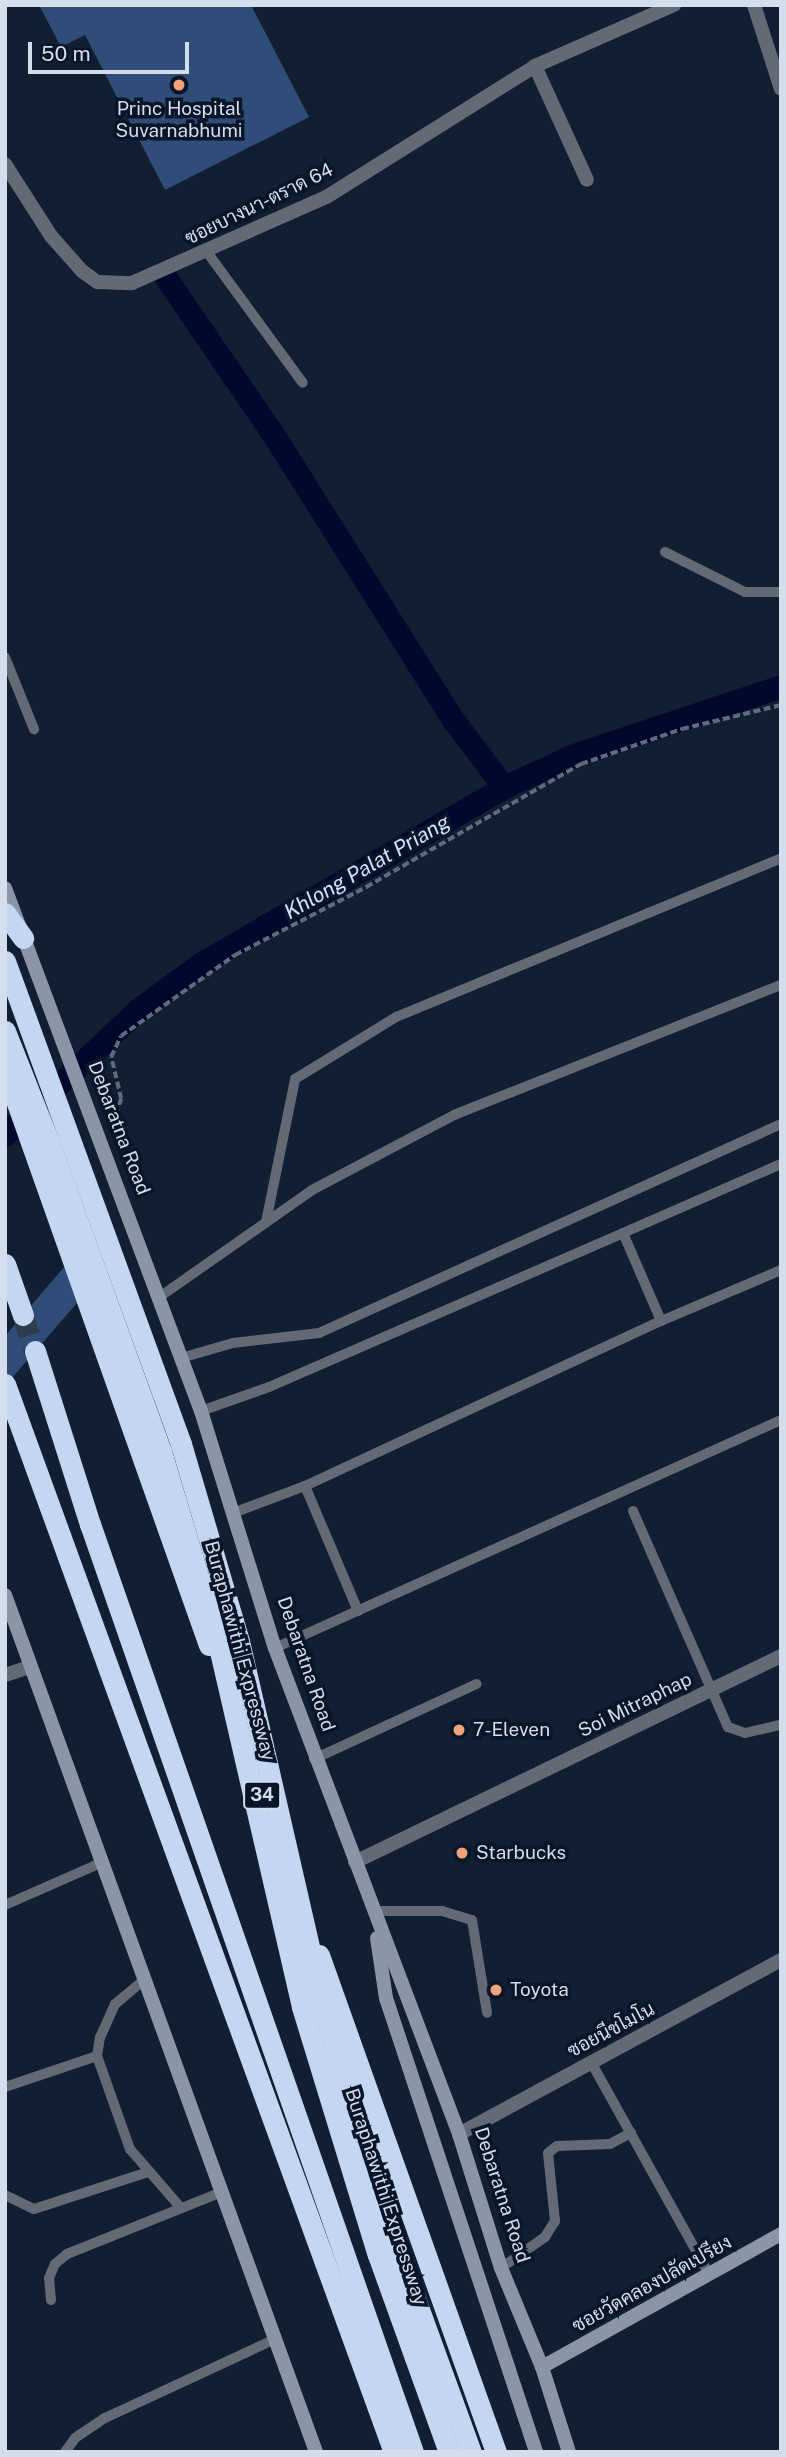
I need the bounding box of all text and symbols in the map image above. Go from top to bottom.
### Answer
scale bar [32,28,192,72]
text: 50 m [41,41,91,66]
marker: Princ Hospital Suvarnabhumi [169,75,189,95]
place label: Princ Hospital Suvarnabhumi [115,98,243,142]
street label: ซอยบางนา-ตราด 64 [181,158,337,250]
water label: Khlong Palat Priang [280,809,454,925]
street label: Debaratna Road [83,1058,155,1198]
street label: Buraphawithi Expressway [200,1539,280,1763]
street label: Debaratna Road [272,1593,340,1735]
street label: Soi Mitraphap [575,1668,695,1742]
place label: 7-Eleven [473,1719,550,1741]
marker: 7-Eleven [451,1722,467,1738]
road number: 34 [243,1780,281,1810]
place label: Starbucks [476,1842,566,1864]
marker: Starbucks [454,1845,470,1861]
place label: Toyota [510,1979,569,2001]
marker: Toyota [488,1982,504,1998]
street label: ซอยนีชโมโน [563,1998,659,2062]
street label: Buraphawithi Expressway [340,2086,432,2308]
street label: Debaratna Road [469,2124,535,2266]
street label: ซอยวัดคลองปลัดเปรียง [568,2231,736,2337]

